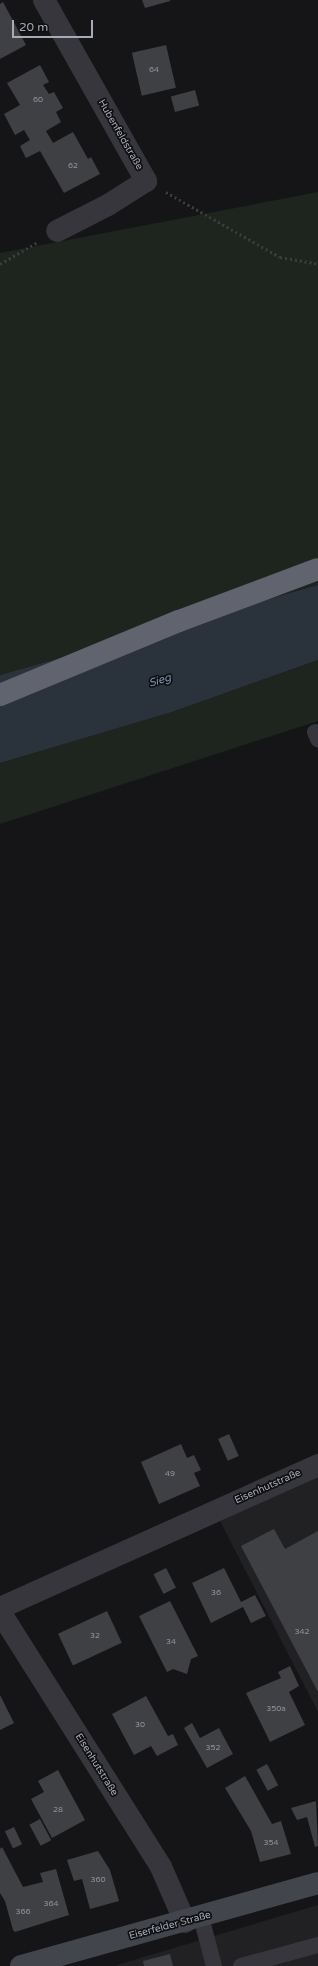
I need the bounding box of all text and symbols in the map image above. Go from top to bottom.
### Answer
scale bar [14,12,95,38]
text: 20 m [19,20,48,34]
house number: 64 [149,65,159,75]
house number: 60 [33,95,43,105]
street label: Hubenfeldstraße [95,98,145,172]
house number: 62 [68,161,78,171]
water label: Sieg [147,671,173,691]
street label: Eisenhutstraße [233,1467,303,1507]
house number: 49 [165,1469,175,1479]
house number: 36 [211,1588,221,1598]
house number: 342 [294,1627,310,1637]
house number: 32 [90,1631,100,1641]
house number: 34 [166,1637,176,1647]
house number: 350a [266,1704,286,1714]
house number: 30 [135,1720,145,1730]
street label: Eisenhutstraße [72,1732,120,1798]
house number: 352 [205,1743,221,1753]
house number: 28 [53,1805,63,1815]
house number: 354 [263,1838,279,1848]
house number: 360 [90,1875,106,1885]
house number: 364 [43,1899,59,1909]
house number: 366 [15,1907,31,1917]
street label: Eiserfelder Straße [128,1909,212,1943]

